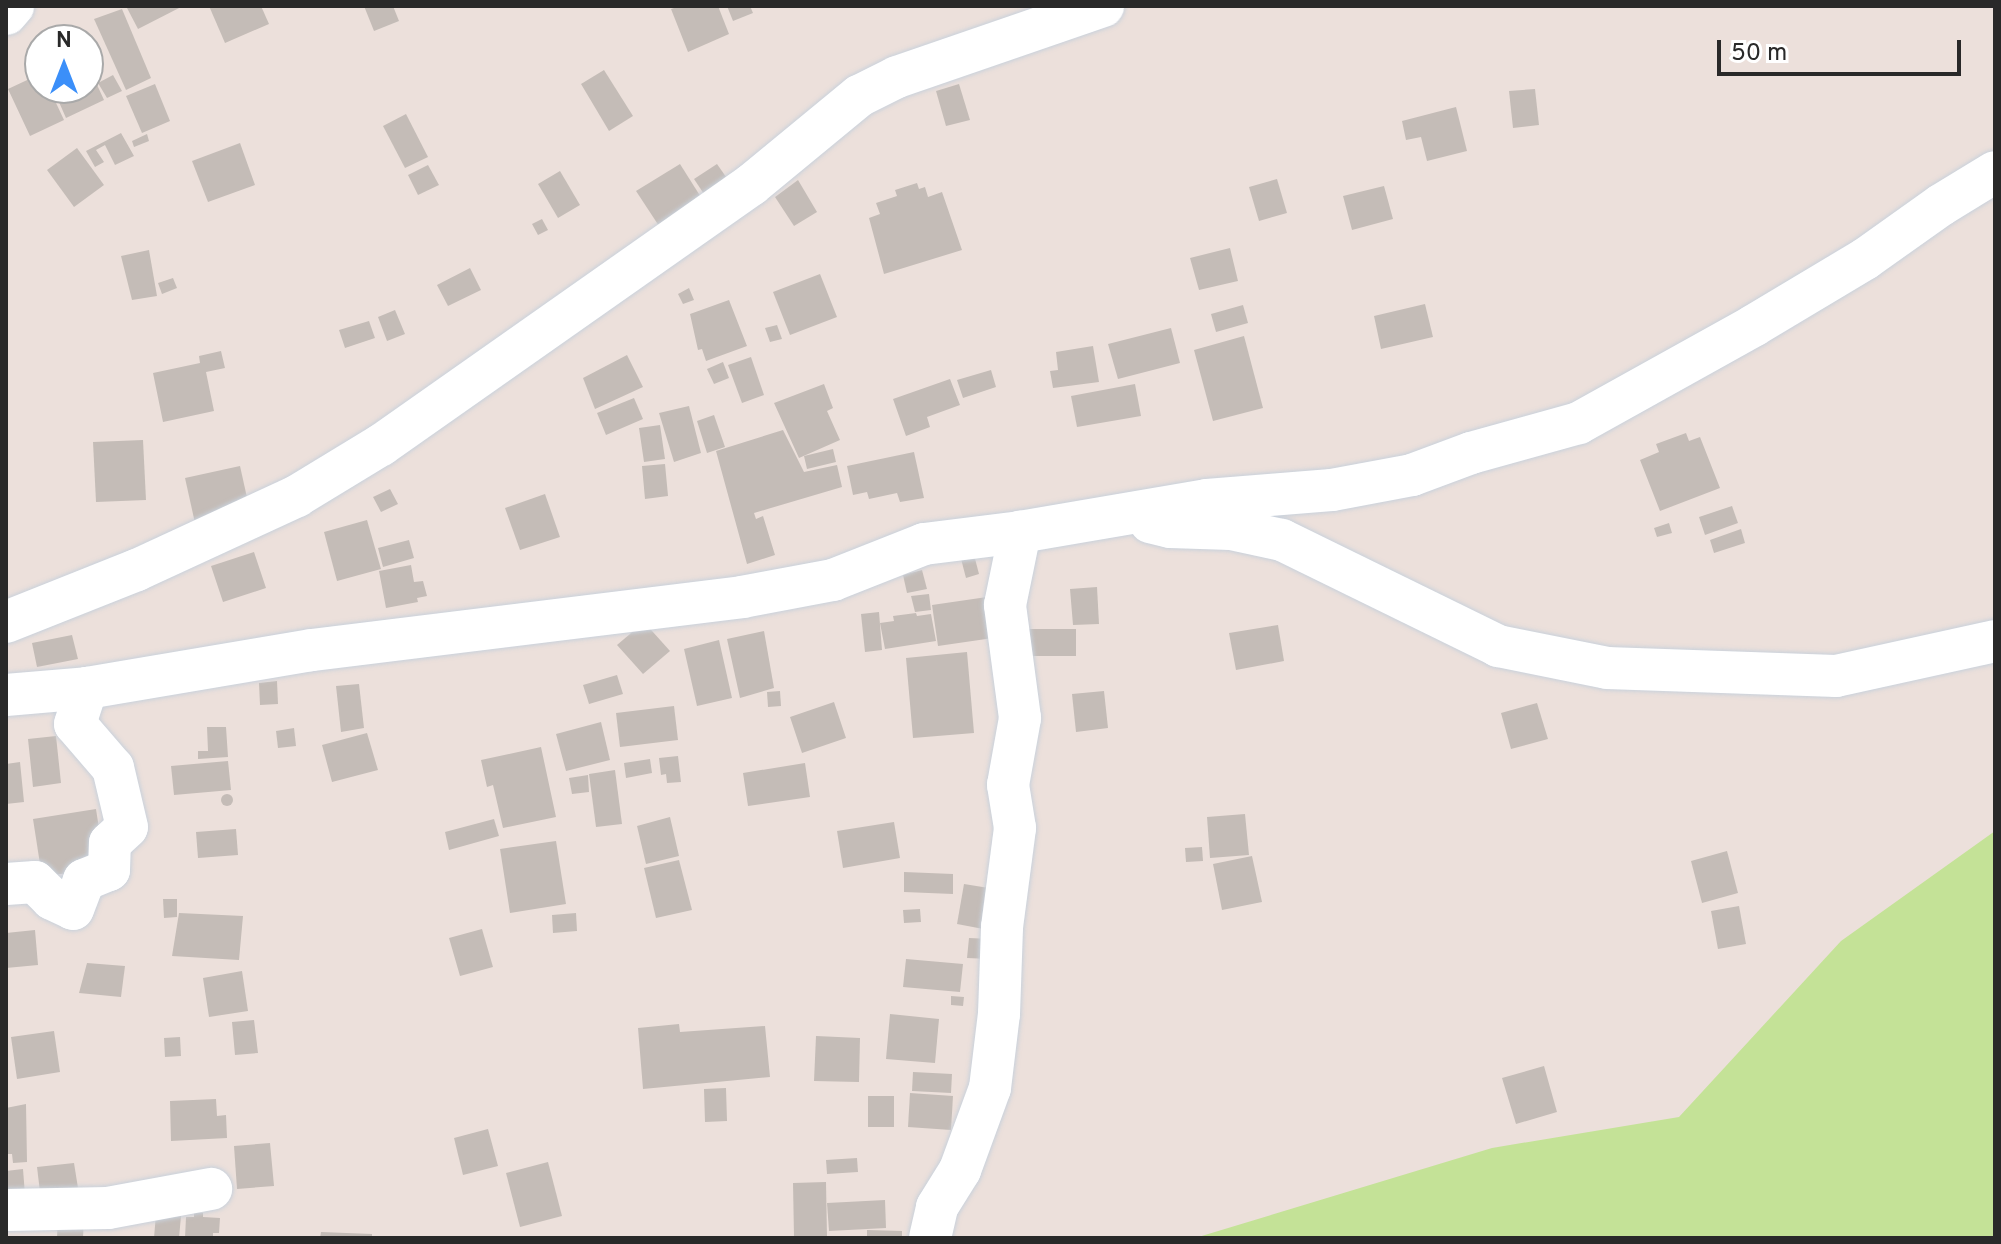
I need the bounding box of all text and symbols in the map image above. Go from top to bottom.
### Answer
north arrow [24,24,104,104]
scale bar [1721,24,1965,74]
text: N [56,28,72,55]
text: 50 m [1731,39,1787,69]

